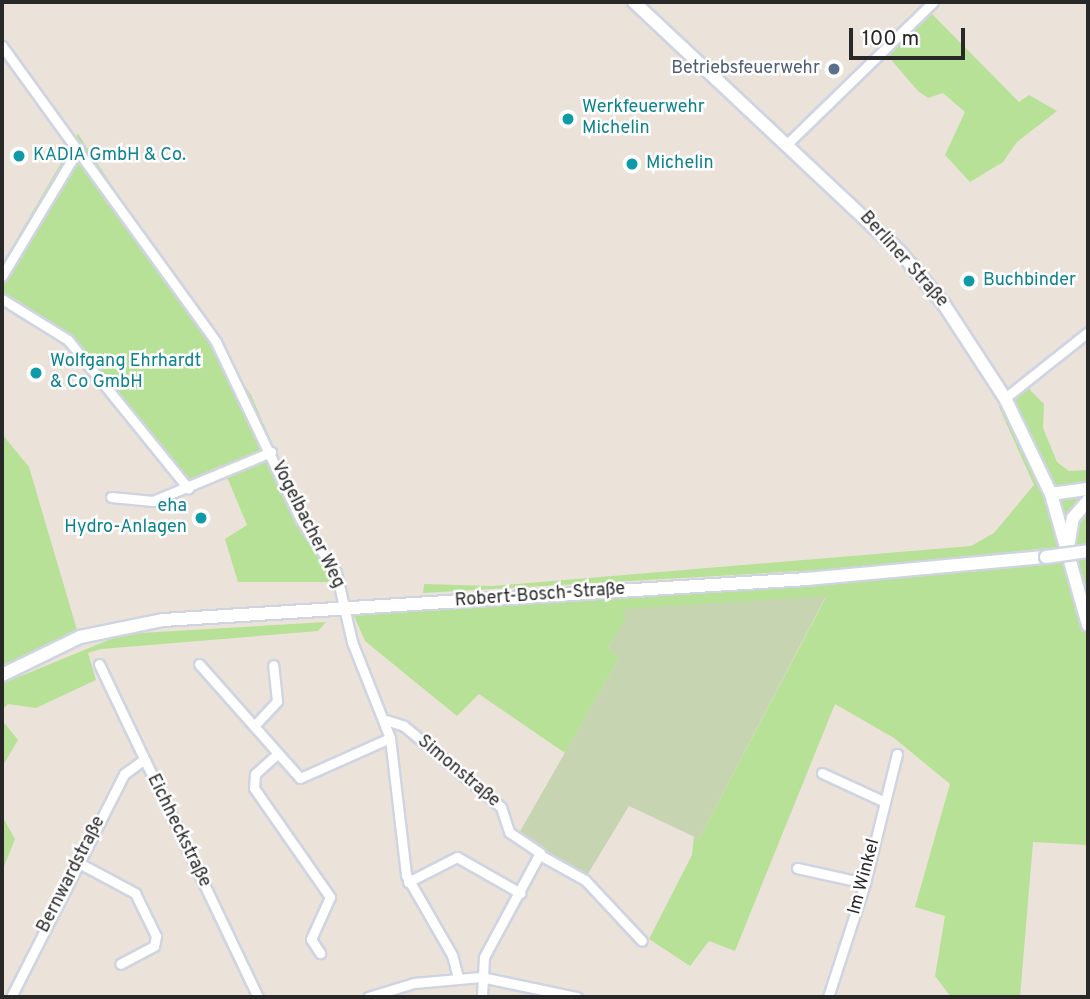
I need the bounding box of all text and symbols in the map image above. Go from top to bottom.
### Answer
scale bar [852,14,968,58]
text: 100 m [862,26,919,53]
place label: Betriebsfeuerwehr [671,58,820,80]
marker: Betriebsfeuerwehr [826,61,842,77]
place label: Werkfeuerwehr Michelin [582,98,705,140]
marker: Werkfeuerwehr Michelin [560,111,576,127]
place label: KADIA GmbH & Co. [33,145,187,167]
marker: KADIA GmbH & Co. [11,148,27,164]
place label: Michelin [646,153,714,175]
marker: Michelin [624,156,640,172]
street label: Berliner Straße [854,207,952,313]
place label: Buchbinder [983,270,1076,292]
marker: Buchbinder [961,273,977,289]
place label: Wolfgang Ehrhardt & Co GmbH [50,352,201,394]
marker: Wolfgang Ehrhardt & Co GmbH [28,365,44,381]
street label: Vogelbacher Weg [266,458,348,592]
place label: eha Hydro-Anlagen [64,497,187,540]
marker: eha Hydro-Anlagen [193,510,209,526]
street label: Robert-Bosch-Straße [454,579,626,613]
street label: Simonstraße [412,731,504,813]
street label: Eichheckstraße [141,771,215,891]
street label: Bernwardstraße [33,813,111,937]
street label: Im Winkel [845,837,885,917]

